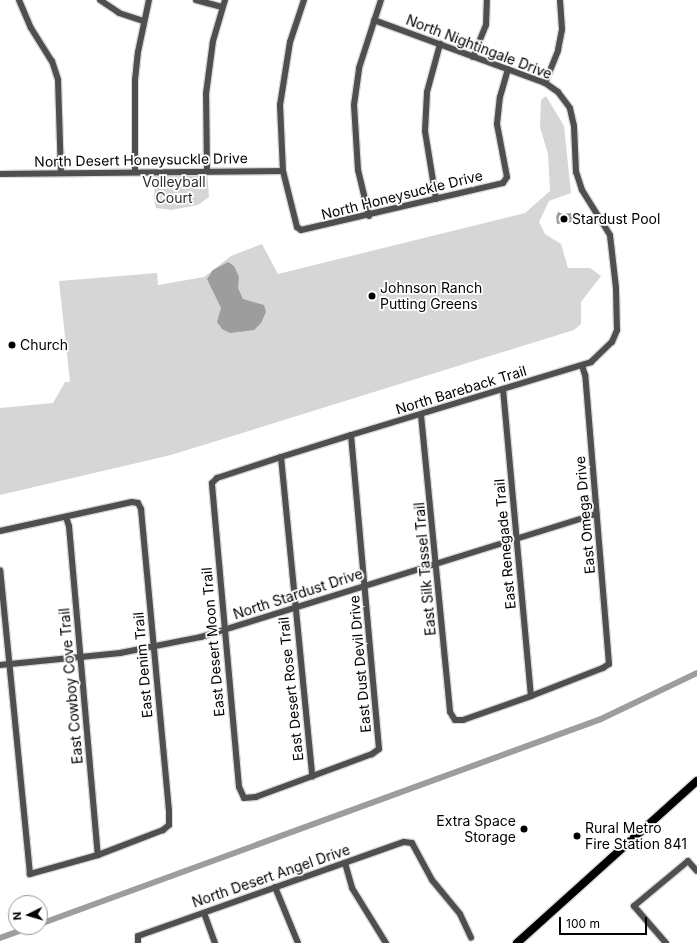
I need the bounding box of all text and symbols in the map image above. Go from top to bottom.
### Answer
street label: North Nightingale Drive [404,11,554,83]
street label: North Desert Honeysuckle Drive [34,150,248,170]
street label: North Honeysuckle Drive [320,167,484,223]
park label: Volleyball Court [142,174,206,206]
place label: Stardust Pool [572,211,660,227]
marker: Stardust Pool [559,214,569,224]
place label: Johnson Ranch Putting Greens [380,280,482,312]
marker: Johnson Ranch Putting Greens [367,291,377,301]
place label: Church [20,337,68,353]
marker: Church [7,340,17,350]
street label: North Bareback Trail [394,362,528,418]
street label: East Omega Drive [571,455,599,575]
street label: East Renegade Trail [491,478,519,610]
street label: East Silk Tassel Trail [411,502,439,636]
street label: North Stardust Drive [231,565,365,623]
street label: East Desert Moon Trail [198,567,228,717]
street label: East Dust Devil Drive [346,595,374,733]
street label: East Cowboy Cove Trail [56,607,86,765]
street label: East Denim Trail [130,611,156,719]
street label: East Desert Rose Trail [275,616,307,762]
place label: Extra Space Storage [436,813,516,846]
place label: Rural Metro Fire Station 841 [585,820,687,852]
marker: Extra Space Storage [519,824,529,834]
marker: Rural Metro Fire Station 841 [572,831,582,841]
street label: North Desert Angel Drive [190,841,352,911]
north arrow [8,895,48,935]
scale bar [561,909,649,935]
text: N [10,911,24,921]
text: 100 m [566,916,600,931]

